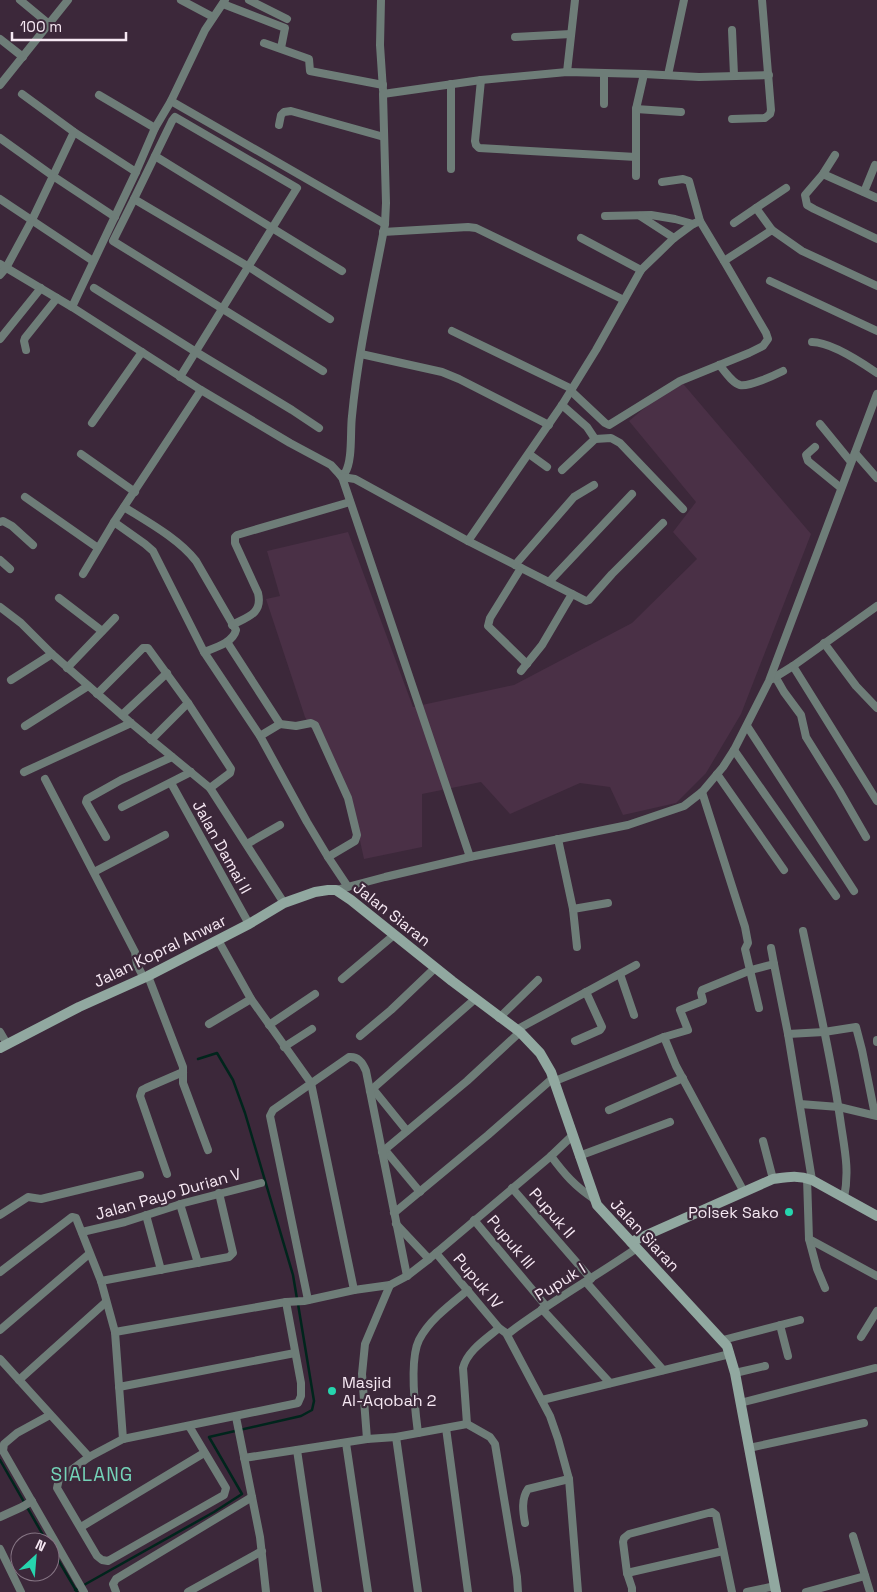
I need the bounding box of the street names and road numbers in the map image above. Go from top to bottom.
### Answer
street label: Jalan Damai II [188,796,256,898]
street label: Jalan Siaran [349,877,435,951]
street label: Jalan Kopral Anwar [90,910,230,992]
street label: Jalan Payo Durian V [93,1163,243,1225]
street label: Pupuk II [524,1183,580,1243]
street label: Jalan Siaran [606,1194,684,1276]
street label: Pupuk III [482,1211,540,1273]
street label: Pupuk IV [449,1249,507,1313]
street label: Pupuk I [531,1258,589,1306]

